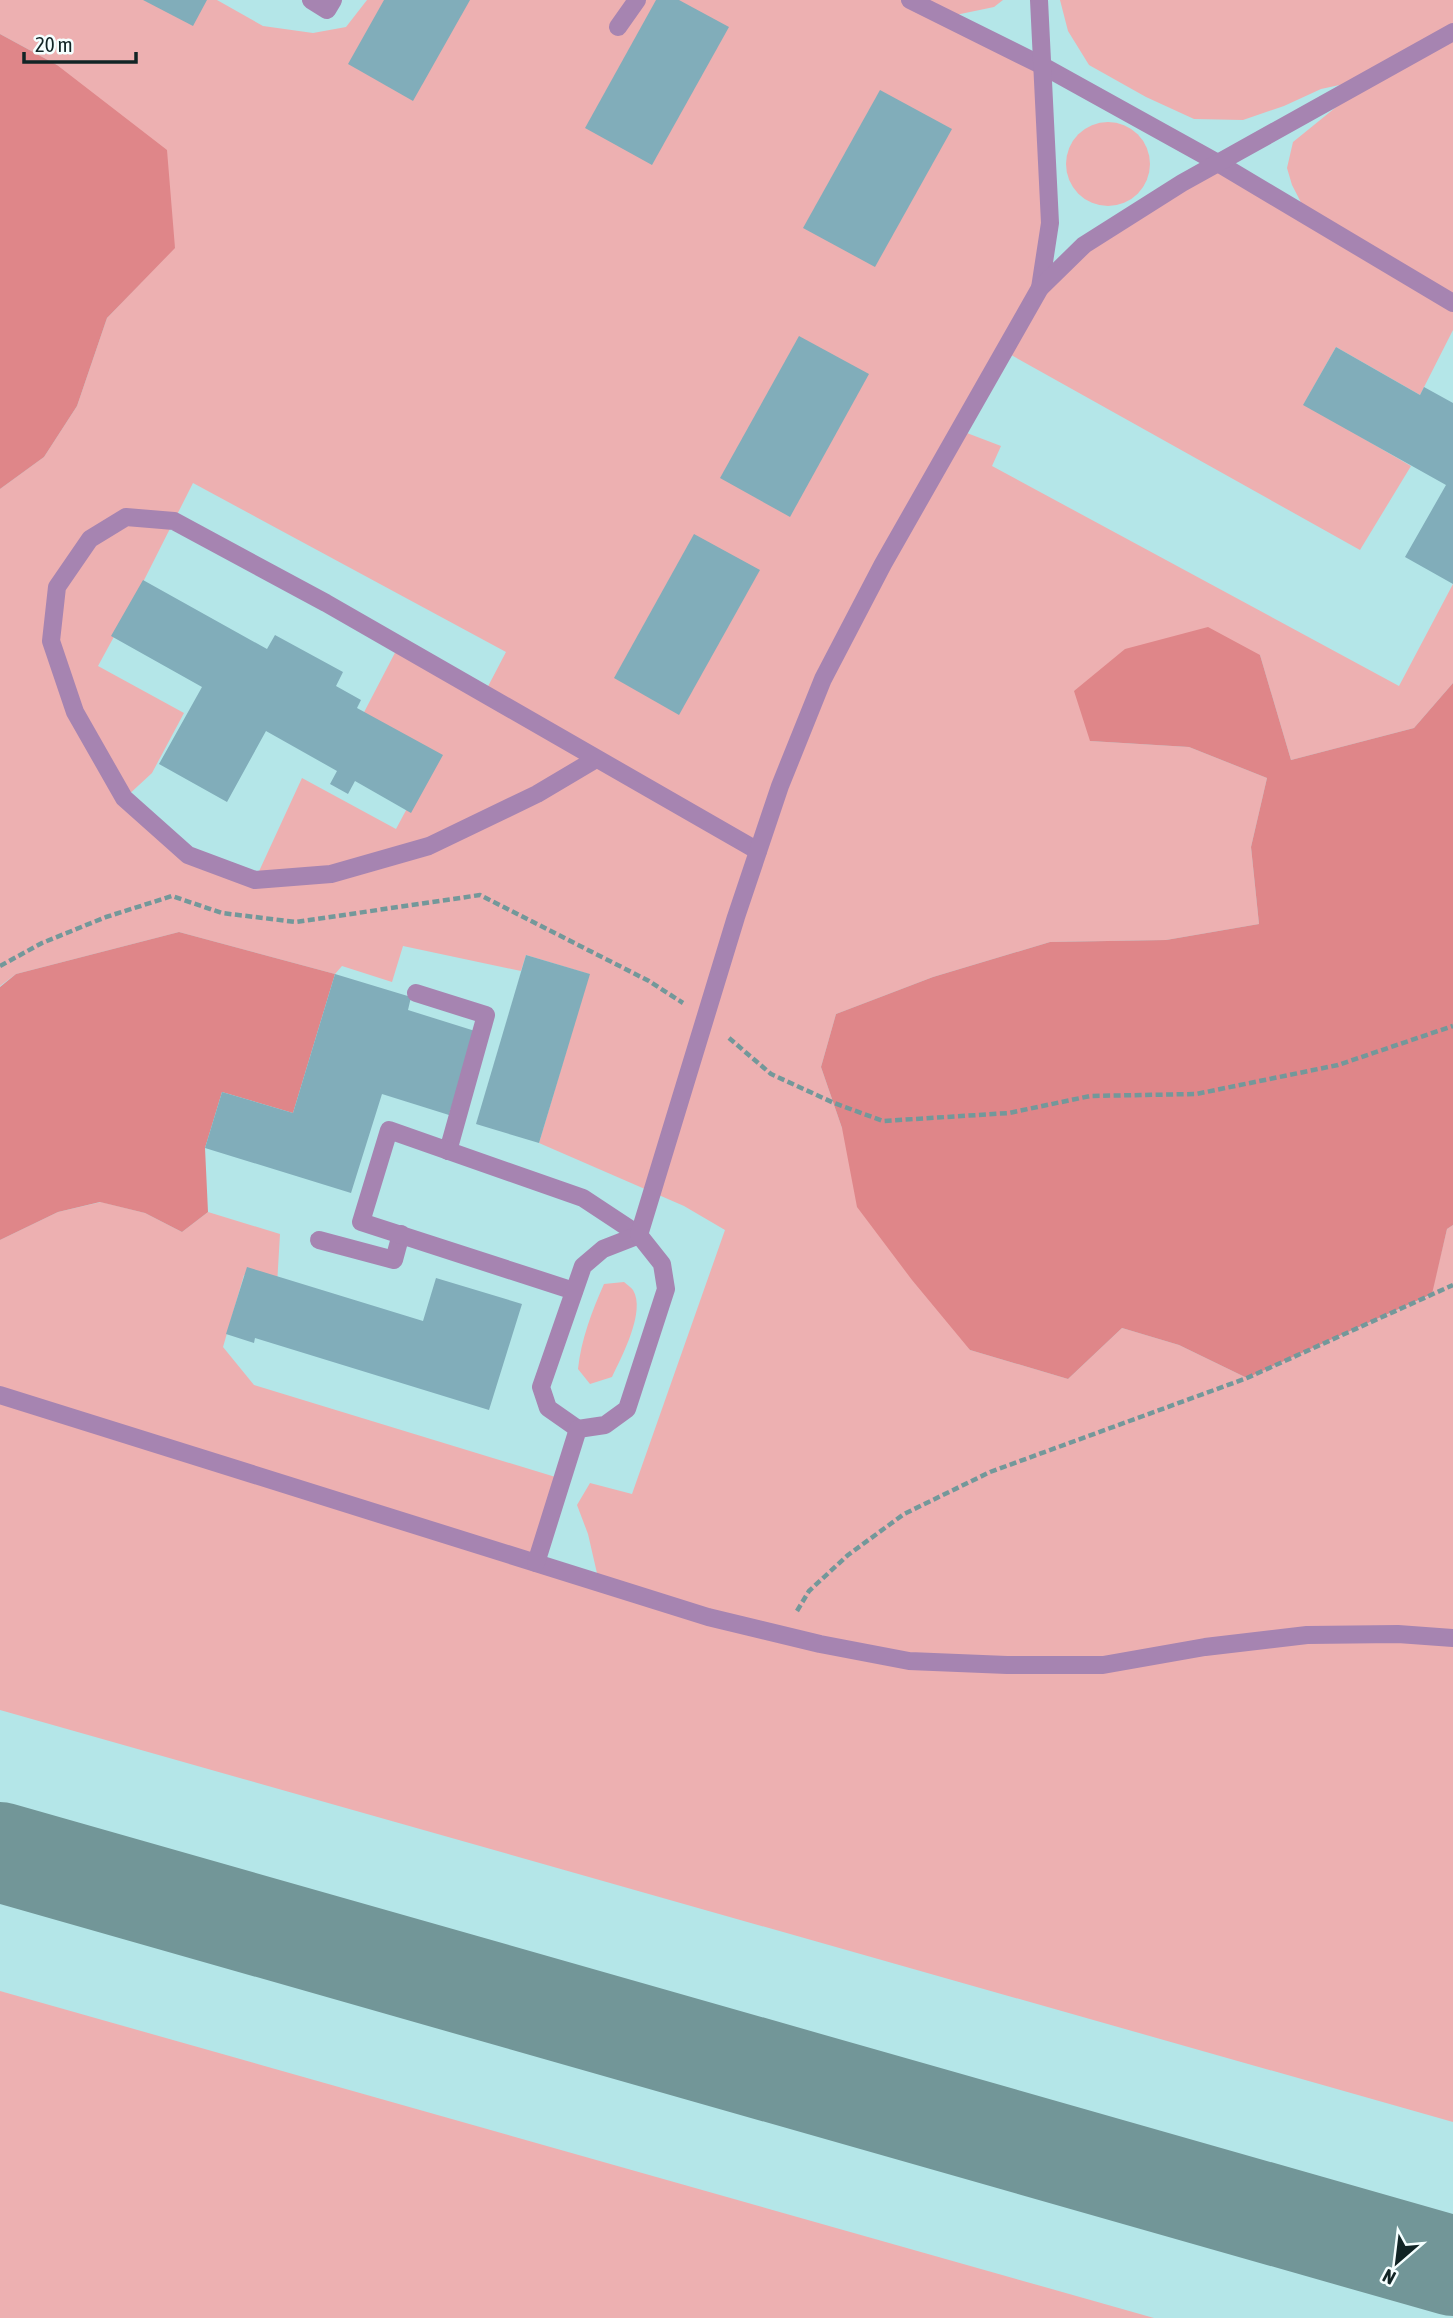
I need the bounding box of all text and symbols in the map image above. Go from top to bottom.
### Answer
scale bar [24,21,136,65]
text: 20 m [35,32,73,56]
north arrow [1362,2227,1432,2297]
text: N [1379,2265,1399,2289]

